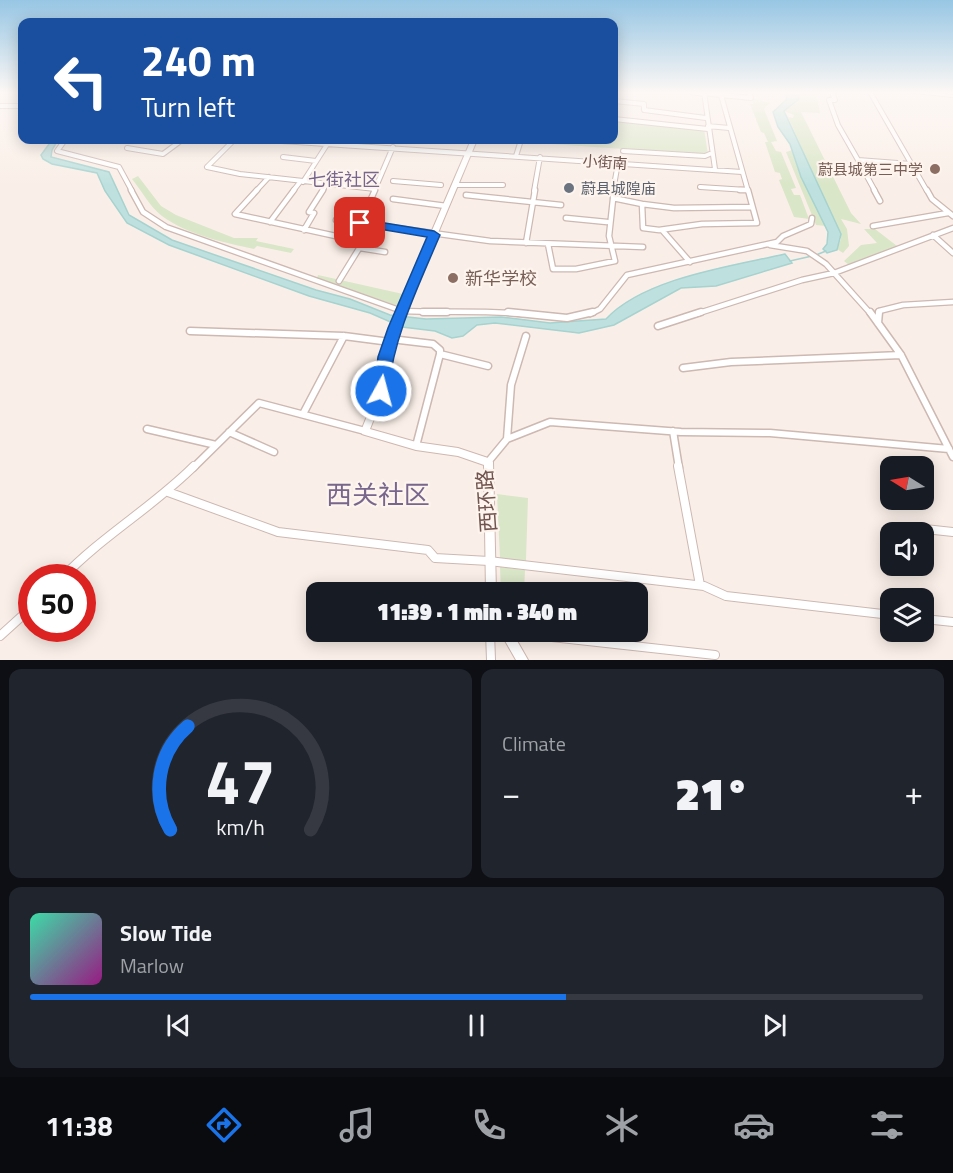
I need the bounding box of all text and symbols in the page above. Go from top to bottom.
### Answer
text: 240 m [141,28,256,92]
icon: left [42,42,120,120]
text: Turn left [141,86,235,127]
street label: 小街南 [582,149,628,175]
place label: 蔚县城第三中学 [818,158,923,181]
marker: 蔚县城第三中学 [928,162,942,176]
district label: 七街社区 [308,166,380,193]
place label: 蔚县城隍庙 [581,177,656,200]
marker: 蔚县城隍庙 [562,181,576,195]
pin [334,197,385,248]
icon: arrive [343,206,376,239]
place label: 新华学校 [465,265,537,292]
marker: 新华学校 [446,271,460,285]
position arrow [349,359,413,423]
north arrow [880,456,934,510]
map controls [880,456,934,642]
street label: 西环路 [468,468,504,534]
district label: 西关社区 [326,475,430,514]
button: sound [880,522,934,576]
speed limit sign: 50 [18,564,96,642]
button: layers [880,588,934,642]
text: 11:39 · 1 min · 340 m [377,595,577,629]
text: Climate [502,728,566,759]
text: 47 [206,733,275,828]
text: 21° [675,759,750,827]
text: − [502,768,520,818]
text: + [905,768,923,818]
text: km/h [216,812,265,844]
text: Slow Tide [120,916,212,950]
text: Marlow [120,950,184,981]
icon: previous [162,1009,195,1042]
icon: pause [460,1009,493,1042]
icon: next [758,1009,791,1042]
icon: directions [203,1104,245,1146]
icon: music [336,1104,378,1146]
icon: phone [468,1104,510,1146]
icon: climate [601,1104,643,1146]
icon: car [733,1104,775,1146]
icon: filters [866,1104,908,1146]
text: 11:38 [45,1105,113,1146]

